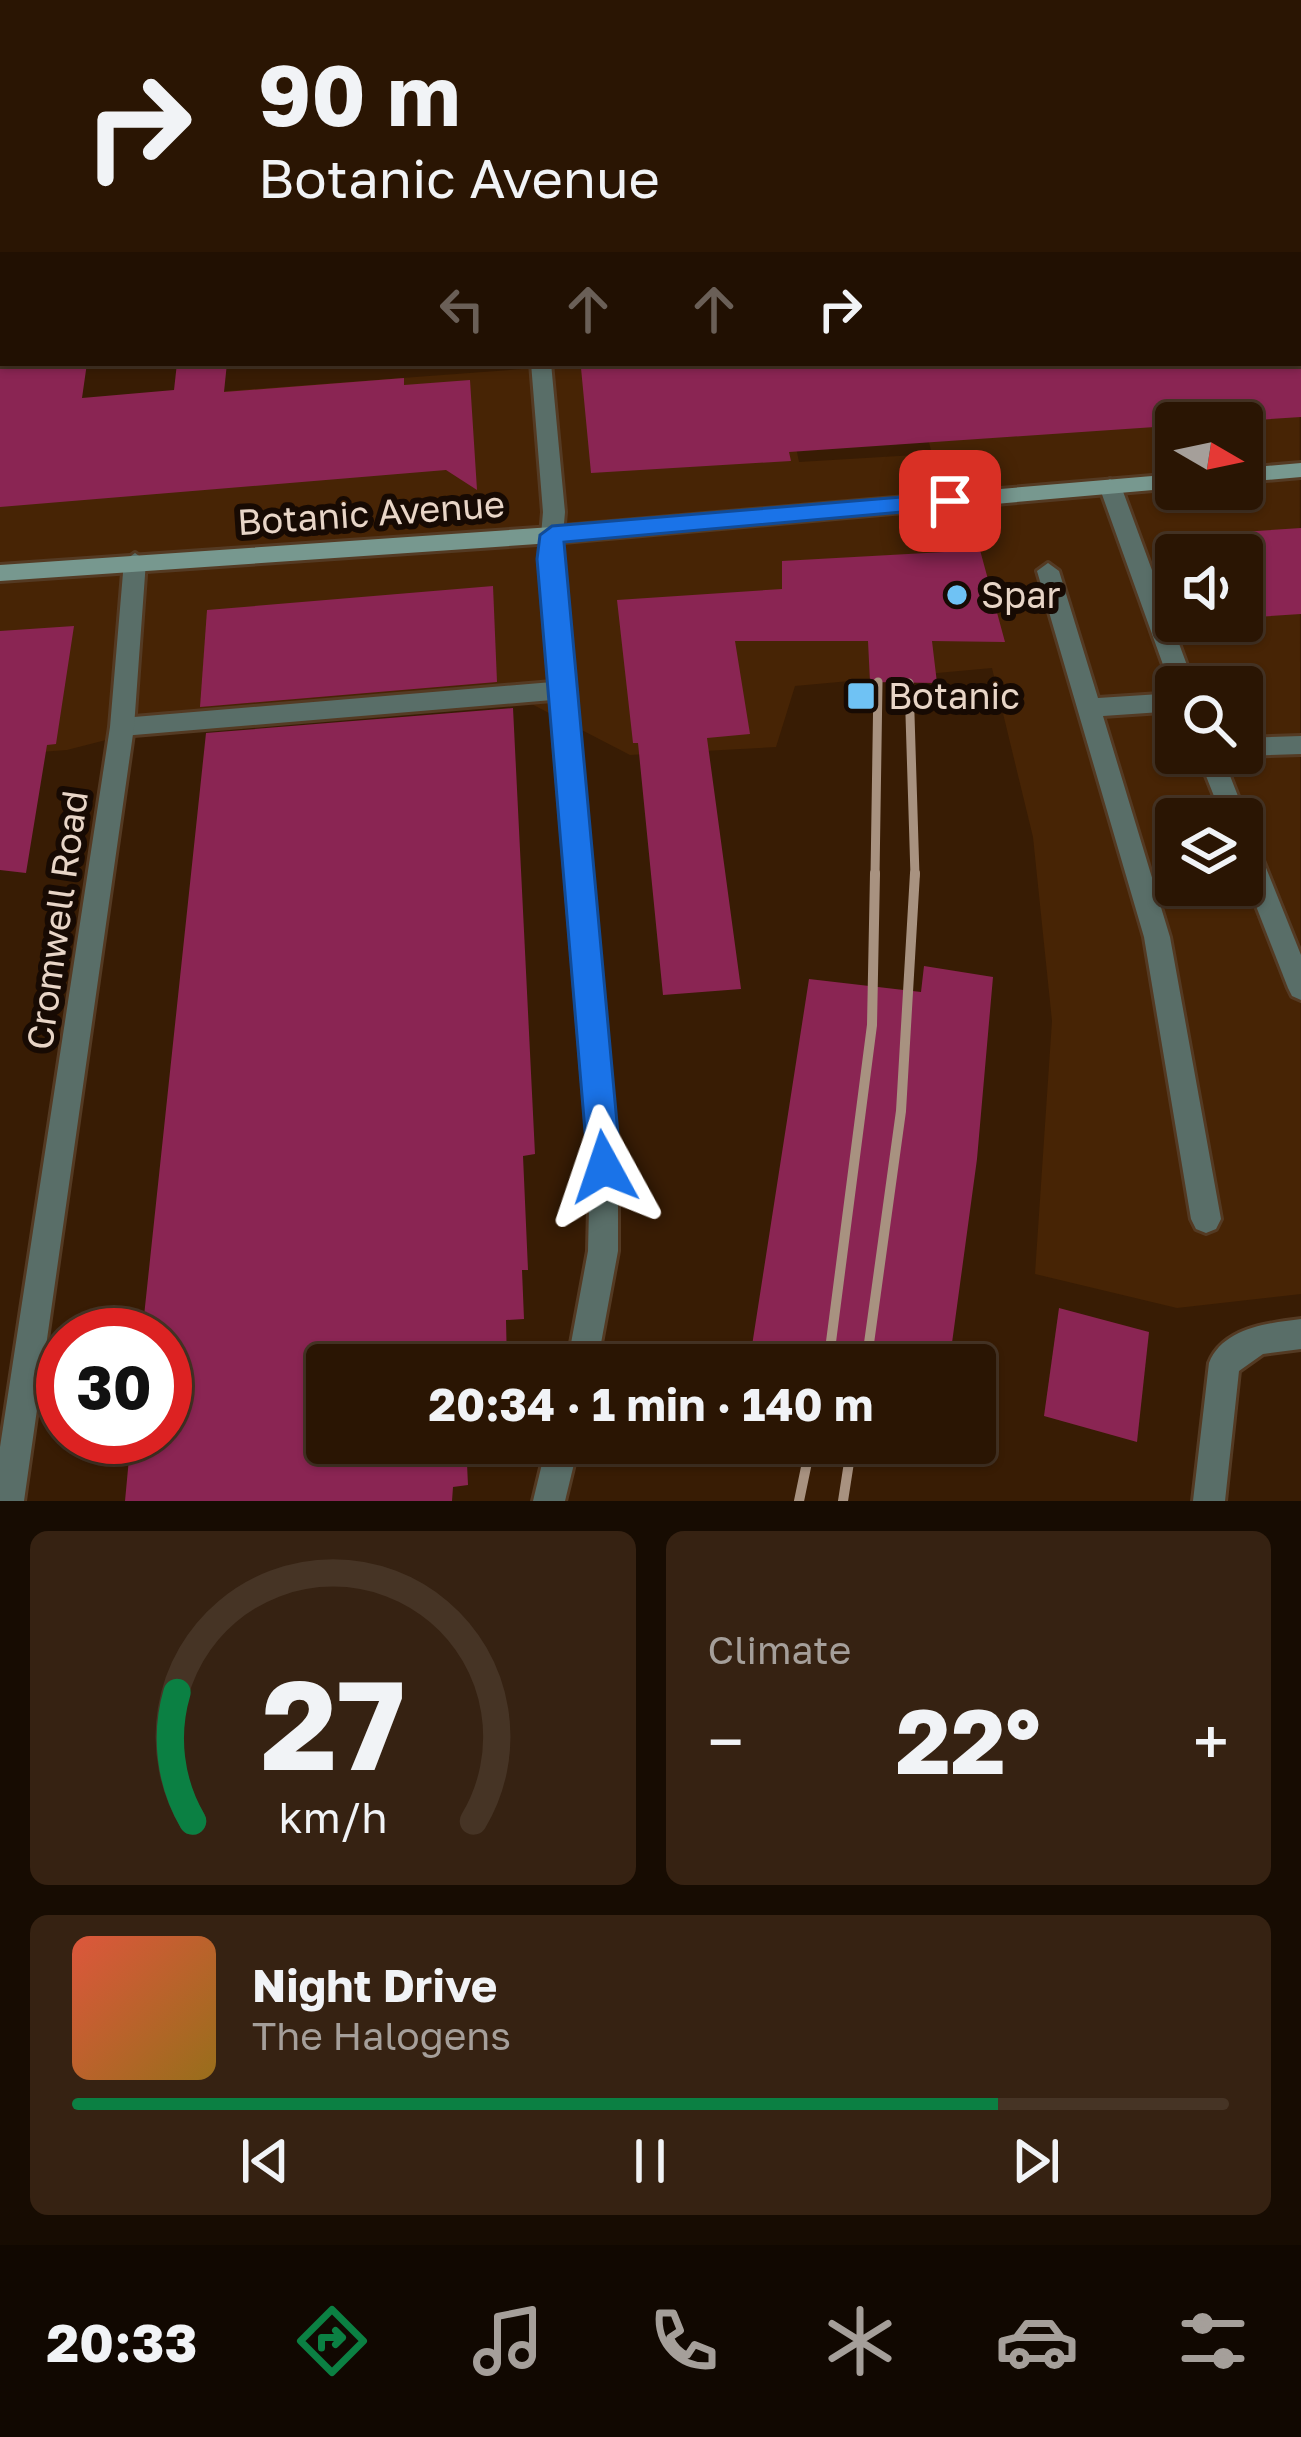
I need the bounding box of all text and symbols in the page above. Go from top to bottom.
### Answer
text: 90 m [258,44,460,144]
icon: right [60,48,216,204]
text: Botanic Avenue [258,145,660,210]
icon: left [429,276,495,342]
icon: ahead [555,276,621,342]
icon: ahead [681,276,747,342]
icon: right [807,276,873,342]
north arrow [1155,402,1263,510]
map controls [1155,402,1263,906]
pin [899,450,1001,552]
icon: arrive [917,468,983,534]
street label: Botanic Avenue [236,482,506,543]
button: sound [1155,534,1263,642]
place label: Spar [981,573,1061,616]
marker: Spar [944,582,970,608]
button: search [1155,666,1263,774]
place label: Botanic [888,674,1020,717]
marker: Botanic [845,680,877,712]
street label: Cromwell Road [17,788,96,1052]
button: layers [1155,798,1263,906]
position arrow [541,1104,667,1230]
speed limit sign: 30 [36,1308,192,1464]
text: 20:34 · 1 min · 140 m [428,1377,874,1431]
text: Climate [708,1626,851,1673]
text: 27 [261,1648,405,1797]
text: 22° [896,1686,1041,1794]
text: − [708,1701,744,1781]
text: + [1193,1701,1229,1781]
text: km/h [278,1791,387,1842]
text: Night Drive [252,1958,497,2012]
text: The Halogens [252,2012,511,2059]
icon: previous [232,2128,298,2194]
icon: pause [617,2128,683,2194]
icon: next [1003,2128,1069,2194]
icon: directions [290,2299,374,2383]
icon: music [466,2299,550,2383]
icon: phone [642,2299,726,2383]
icon: climate [818,2299,902,2383]
icon: car [995,2299,1079,2383]
icon: filters [1171,2299,1255,2383]
text: 20:33 [46,2309,197,2374]

